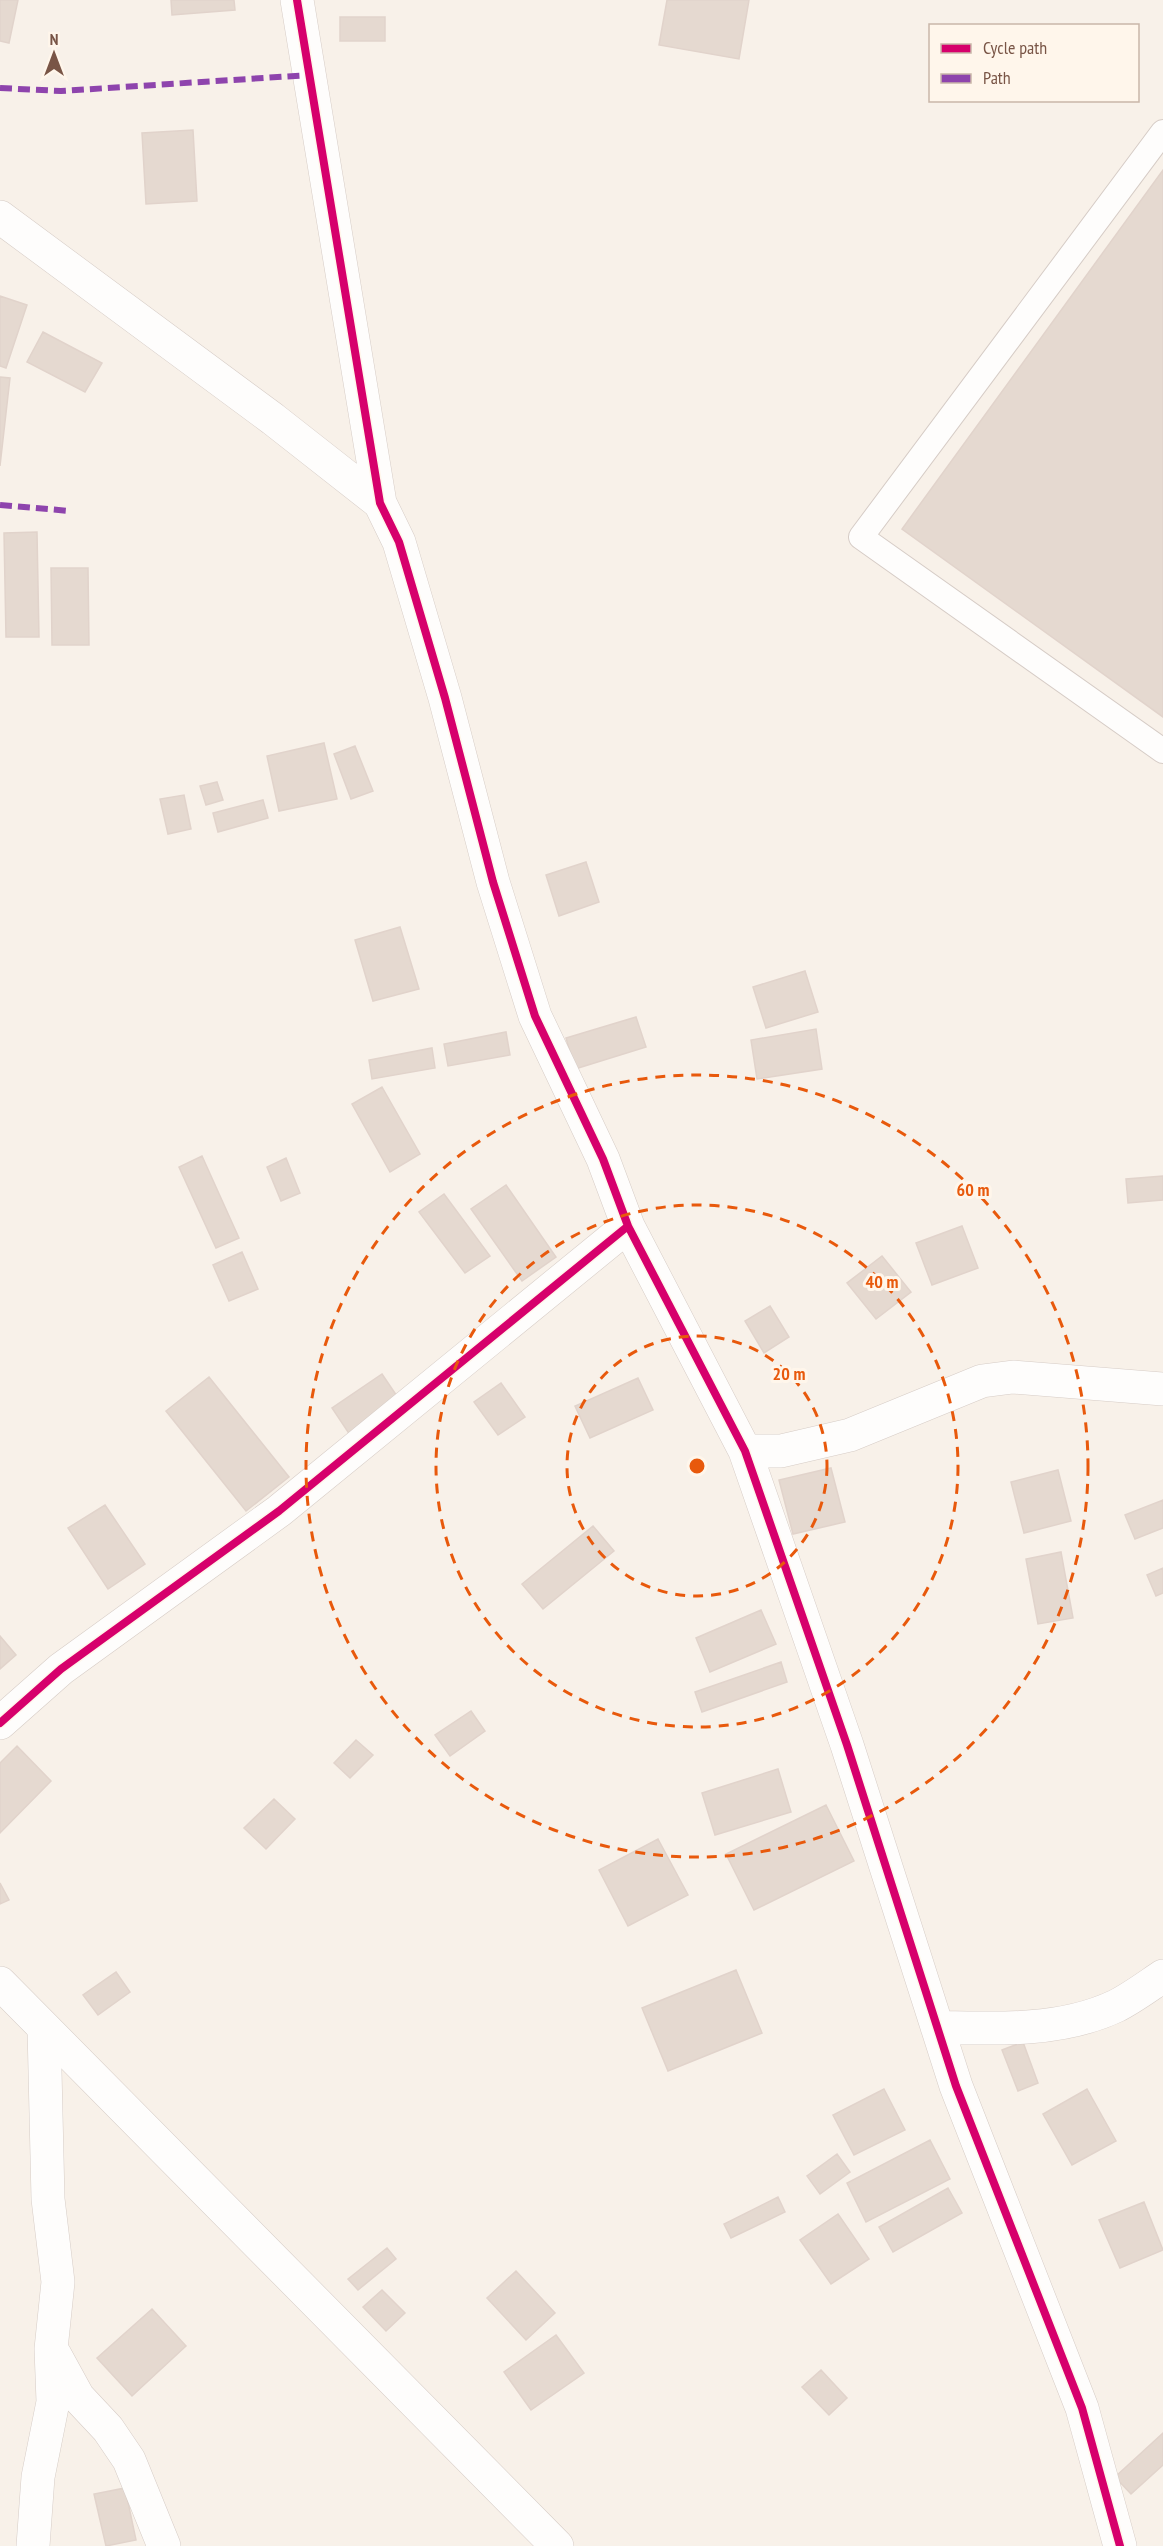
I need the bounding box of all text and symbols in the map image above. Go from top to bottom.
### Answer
north arrow [24,24,84,84]
legend [929,24,1139,102]
text: N [50,29,58,49]
text: Cycle path [983,36,1047,59]
text: Path [983,66,1011,89]
text: 60 m [957,1178,989,1201]
text: 40 m [866,1270,898,1293]
text: 20 m [773,1362,805,1385]
centre of rings [687,1456,707,1476]

